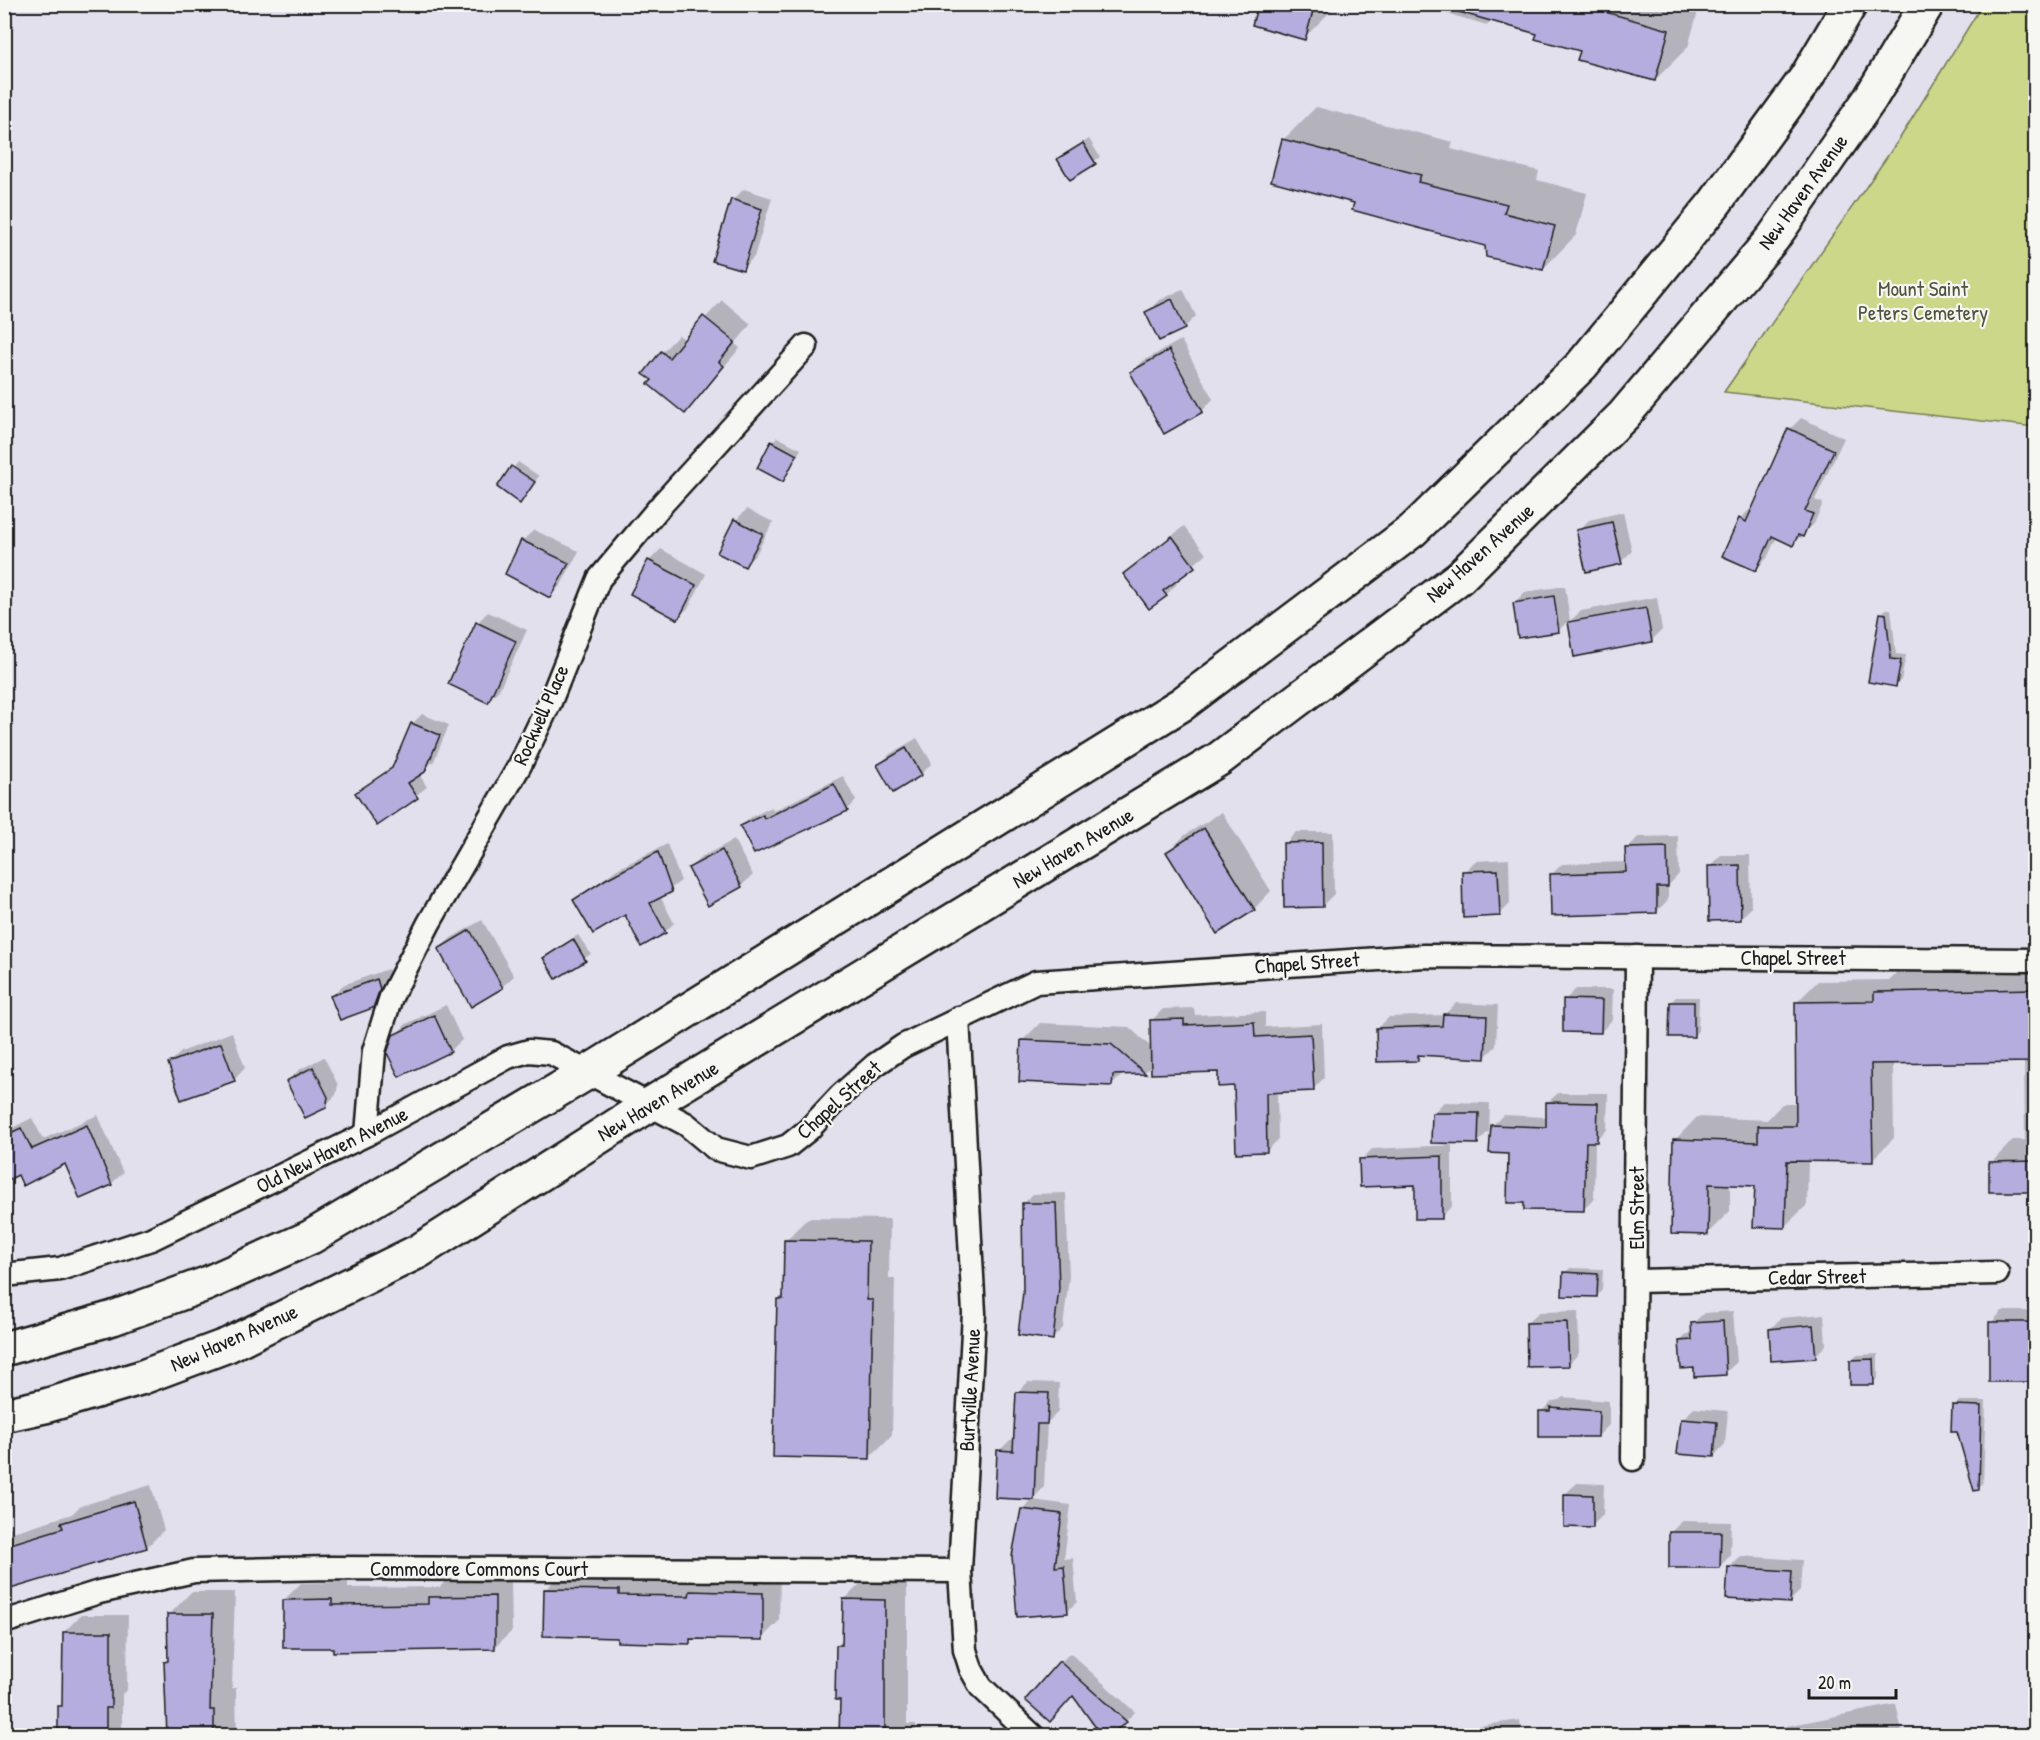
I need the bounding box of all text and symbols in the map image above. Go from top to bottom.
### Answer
street label: New Haven Avenue [1751,128,1854,255]
park label: Mount Saint Peters Cemetery [1858,274,1988,327]
street label: New Haven Avenue [1419,496,1540,609]
street label: Rockwell Place [505,660,576,770]
street label: New Haven Avenue [1007,800,1139,895]
street label: Chapel Street [1740,943,1846,972]
street label: Chapel Street [1253,944,1361,981]
street label: New Haven Avenue [592,1053,724,1148]
street label: Chapel Street [790,1053,888,1146]
street label: Old New Haven Avenue [251,1099,413,1200]
street label: Elm Street [1622,1166,1651,1249]
street label: Cedar Street [1768,1261,1867,1292]
street label: New Haven Avenue [166,1297,302,1379]
street label: Burtville Avenue [952,1328,987,1452]
street label: Commodore Commons Court [370,1554,589,1583]
scale bar [1809,1662,1896,1700]
text: 20 m [1818,1670,1851,1695]

